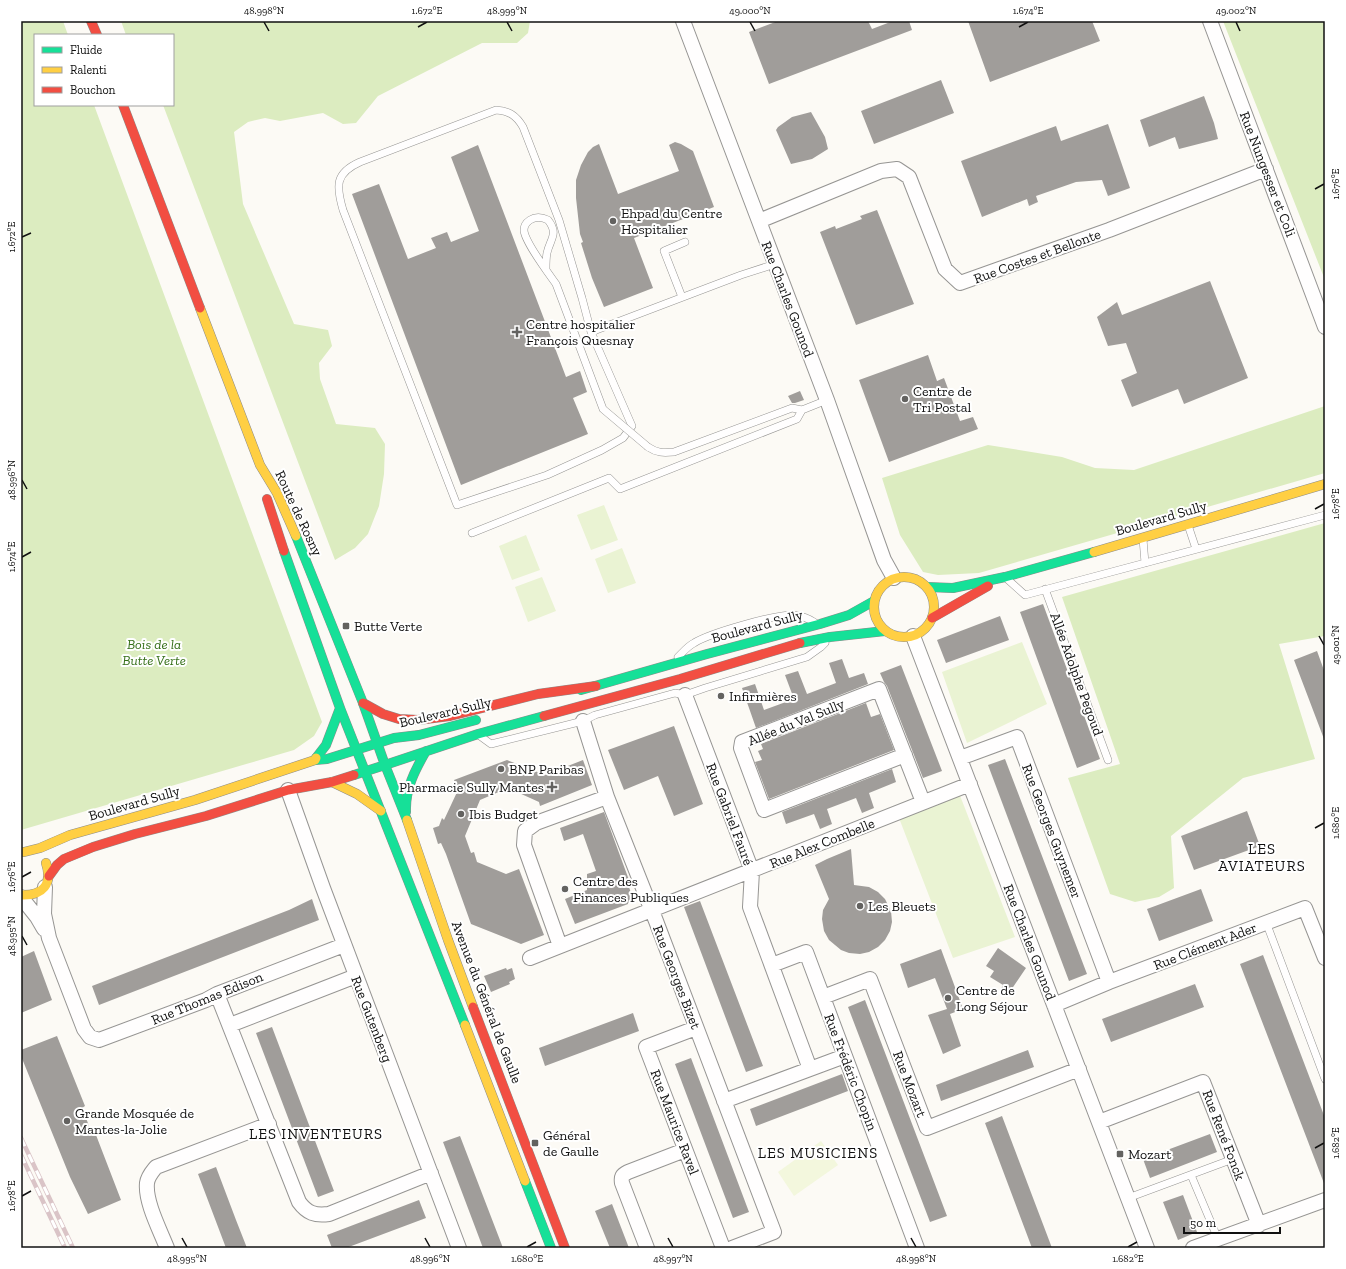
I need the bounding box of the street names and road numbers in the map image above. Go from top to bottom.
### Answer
street label: Rue Nungesser et Coli [1236,109,1299,239]
street label: Rue Costes et Bellonte [971,225,1103,287]
street label: Rue Charles Gounod [758,239,818,360]
street label: Route de Rosny [271,468,326,560]
street label: Boulevard Sully [1114,497,1209,540]
street label: Boulevard Sully [710,606,805,647]
street label: Allée Adolphe Pegoud [1046,610,1107,738]
street label: Boulevard Sully [397,693,494,731]
street label: Allée du Val Sully [745,695,848,750]
street label: Rue Gabriel Fauré [702,761,757,868]
street label: Rue Georges Guynemer [1018,761,1085,901]
street label: Boulevard Sully [87,782,182,825]
street label: Rue Alex Combelle [767,814,878,872]
street label: Rue Charles Gounod [1000,882,1060,1003]
street label: Avenue du Général de Gaulle [448,919,526,1086]
street label: Rue Clément Ader [1151,919,1259,974]
street label: Rue Georges Bizet [649,923,704,1032]
street label: Rue Thomas Edison [149,968,266,1029]
street label: Rue Gutenberg [347,974,396,1065]
street label: Rue Frédéric Chopin [820,1011,881,1133]
street label: Rue Mozart [889,1049,930,1121]
street label: Rue Maurice Ravel [647,1067,703,1177]
street label: Rue René Fonck [1198,1088,1249,1183]

